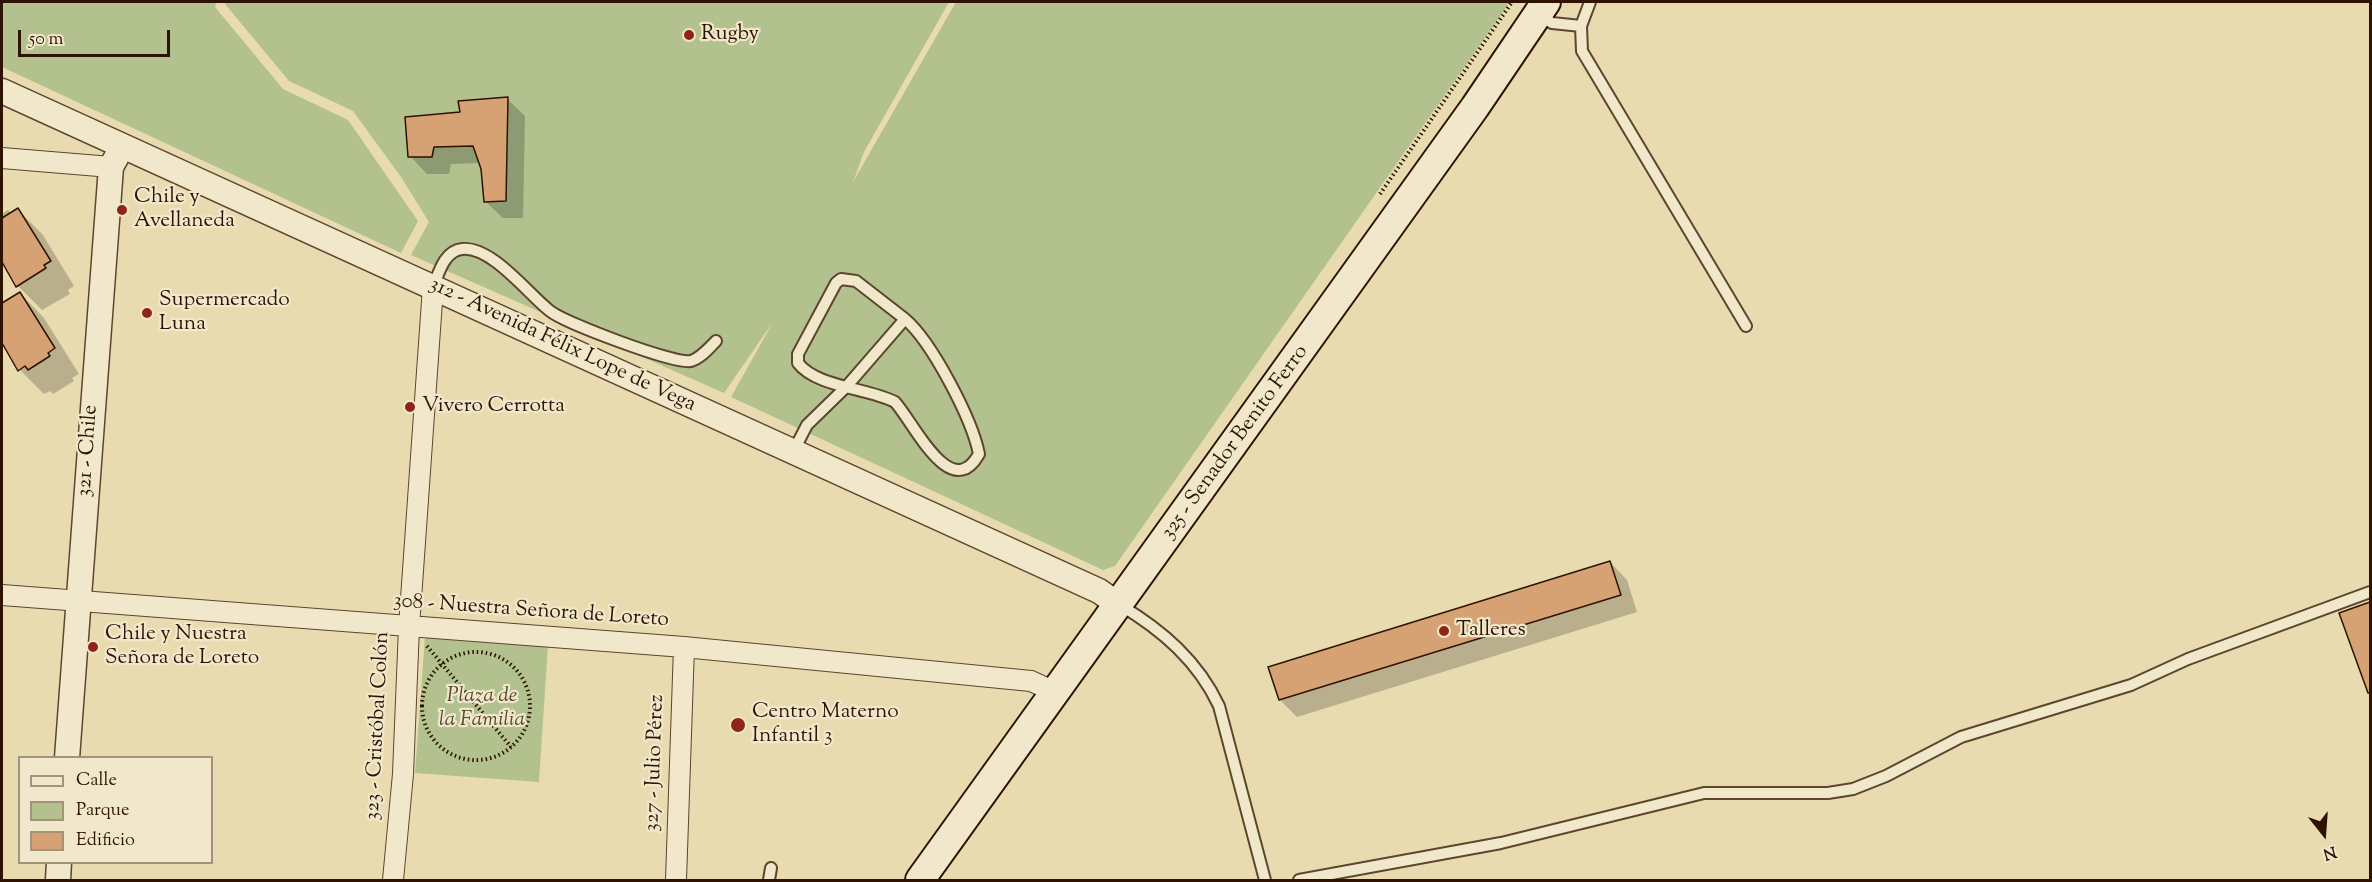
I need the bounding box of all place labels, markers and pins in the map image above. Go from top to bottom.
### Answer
place label: Rugby [701,22,759,48]
marker: Rugby [682,28,696,42]
place label: Chile y Avellaneda [134,185,235,235]
marker: Chile y Avellaneda [115,203,129,217]
place label: Supermercado Luna [159,288,290,338]
marker: Supermercado Luna [140,306,154,320]
place label: Vivero Cerrotta [422,394,565,420]
marker: Vivero Cerrotta [403,400,417,414]
place label: Talleres [1456,618,1526,644]
place label: Chile y Nuestra Señora de Loreto [105,622,259,672]
marker: Talleres [1437,624,1451,638]
marker: Chile y Nuestra Señora de Loreto [86,640,100,654]
place label: Centro Materno Infantil 3 [752,700,899,750]
marker: Centro Materno Infantil 3 [729,716,747,734]

